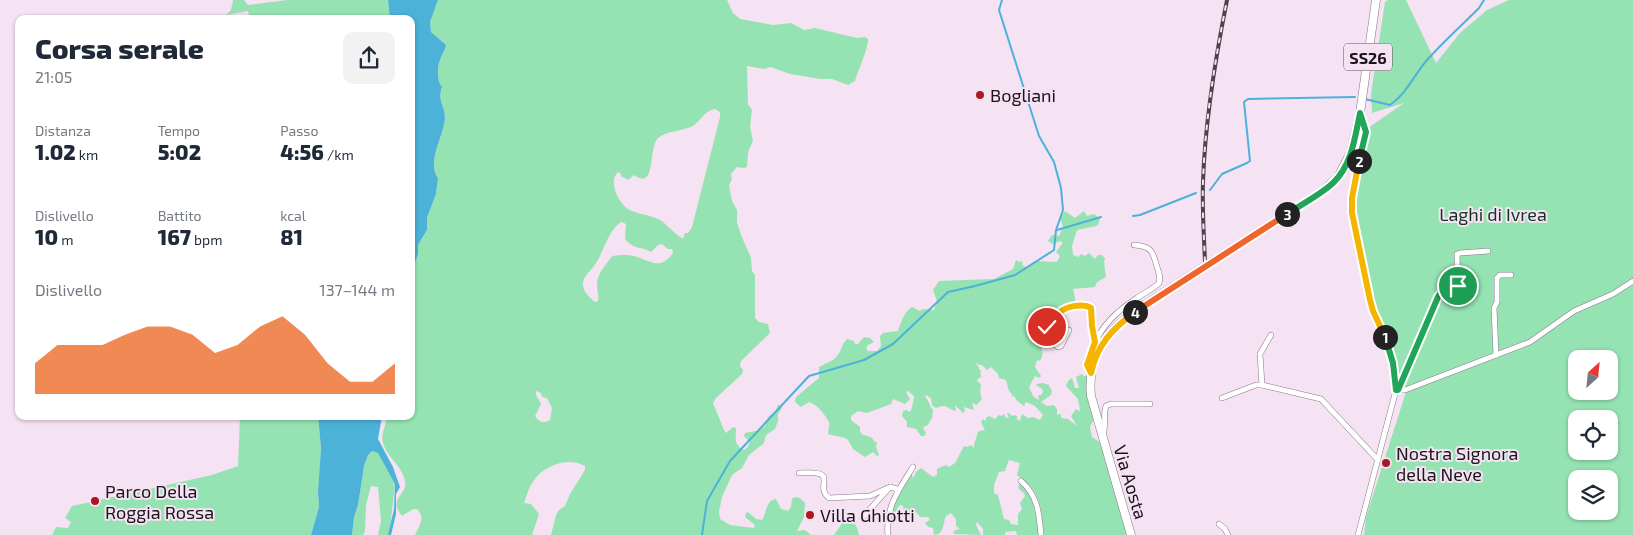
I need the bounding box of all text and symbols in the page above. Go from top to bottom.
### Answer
text: Corsa serale [35,31,204,65]
button: share [343,32,395,84]
road number: SS26 [1344,44,1392,70]
text: 21:05 [35,67,72,86]
place label: Bogliani [990,84,1056,106]
marker: Bogliani [974,89,986,101]
text: Distanza [35,122,91,139]
text: Tempo [158,122,200,139]
text: Passo [280,122,318,139]
text: 1.02 [35,139,76,164]
text: 5:02 [158,139,201,164]
text: 4:56 [280,139,324,164]
text: km [76,146,98,163]
text: /km [324,146,354,163]
pin: 2 [1346,148,1372,174]
text: 2 [1355,153,1364,170]
pin: 3 [1274,202,1300,226]
park label: Laghi di Ivrea [1439,203,1547,225]
text: 3 [1284,206,1291,223]
text: Dislivello [35,207,94,224]
text: Battito [158,207,201,224]
text: kcal [280,207,306,224]
text: 10 [35,224,58,249]
text: 167 [158,224,191,249]
text: 81 [280,224,303,249]
text: m [58,231,73,248]
text: bpm [191,231,222,248]
pin [1437,265,1479,307]
icon: arrive [1444,272,1472,300]
text: Dislivello [35,280,102,299]
text: 137–144 m [319,280,395,299]
pin: 4 [1122,300,1148,324]
text: 4 [1131,304,1140,321]
pin [1026,306,1068,348]
icon: check [1033,313,1061,341]
pin: 1 [1372,324,1398,350]
text: 1 [1382,329,1389,346]
north arrow [1568,350,1618,400]
map controls [1568,350,1618,520]
button: locate [1568,410,1618,460]
street label: Via Aosta [1109,442,1153,522]
place label: Nostra Signora della Neve [1396,442,1518,485]
marker: Nostra Signora della Neve [1380,457,1392,469]
button: layers [1568,470,1618,520]
place label: Parco Della Roggia Rossa [105,480,214,523]
marker: Parco Della Roggia Rossa [89,495,101,507]
place label: Villa Ghiotti [820,504,915,526]
marker: Villa Ghiotti [804,509,816,521]

